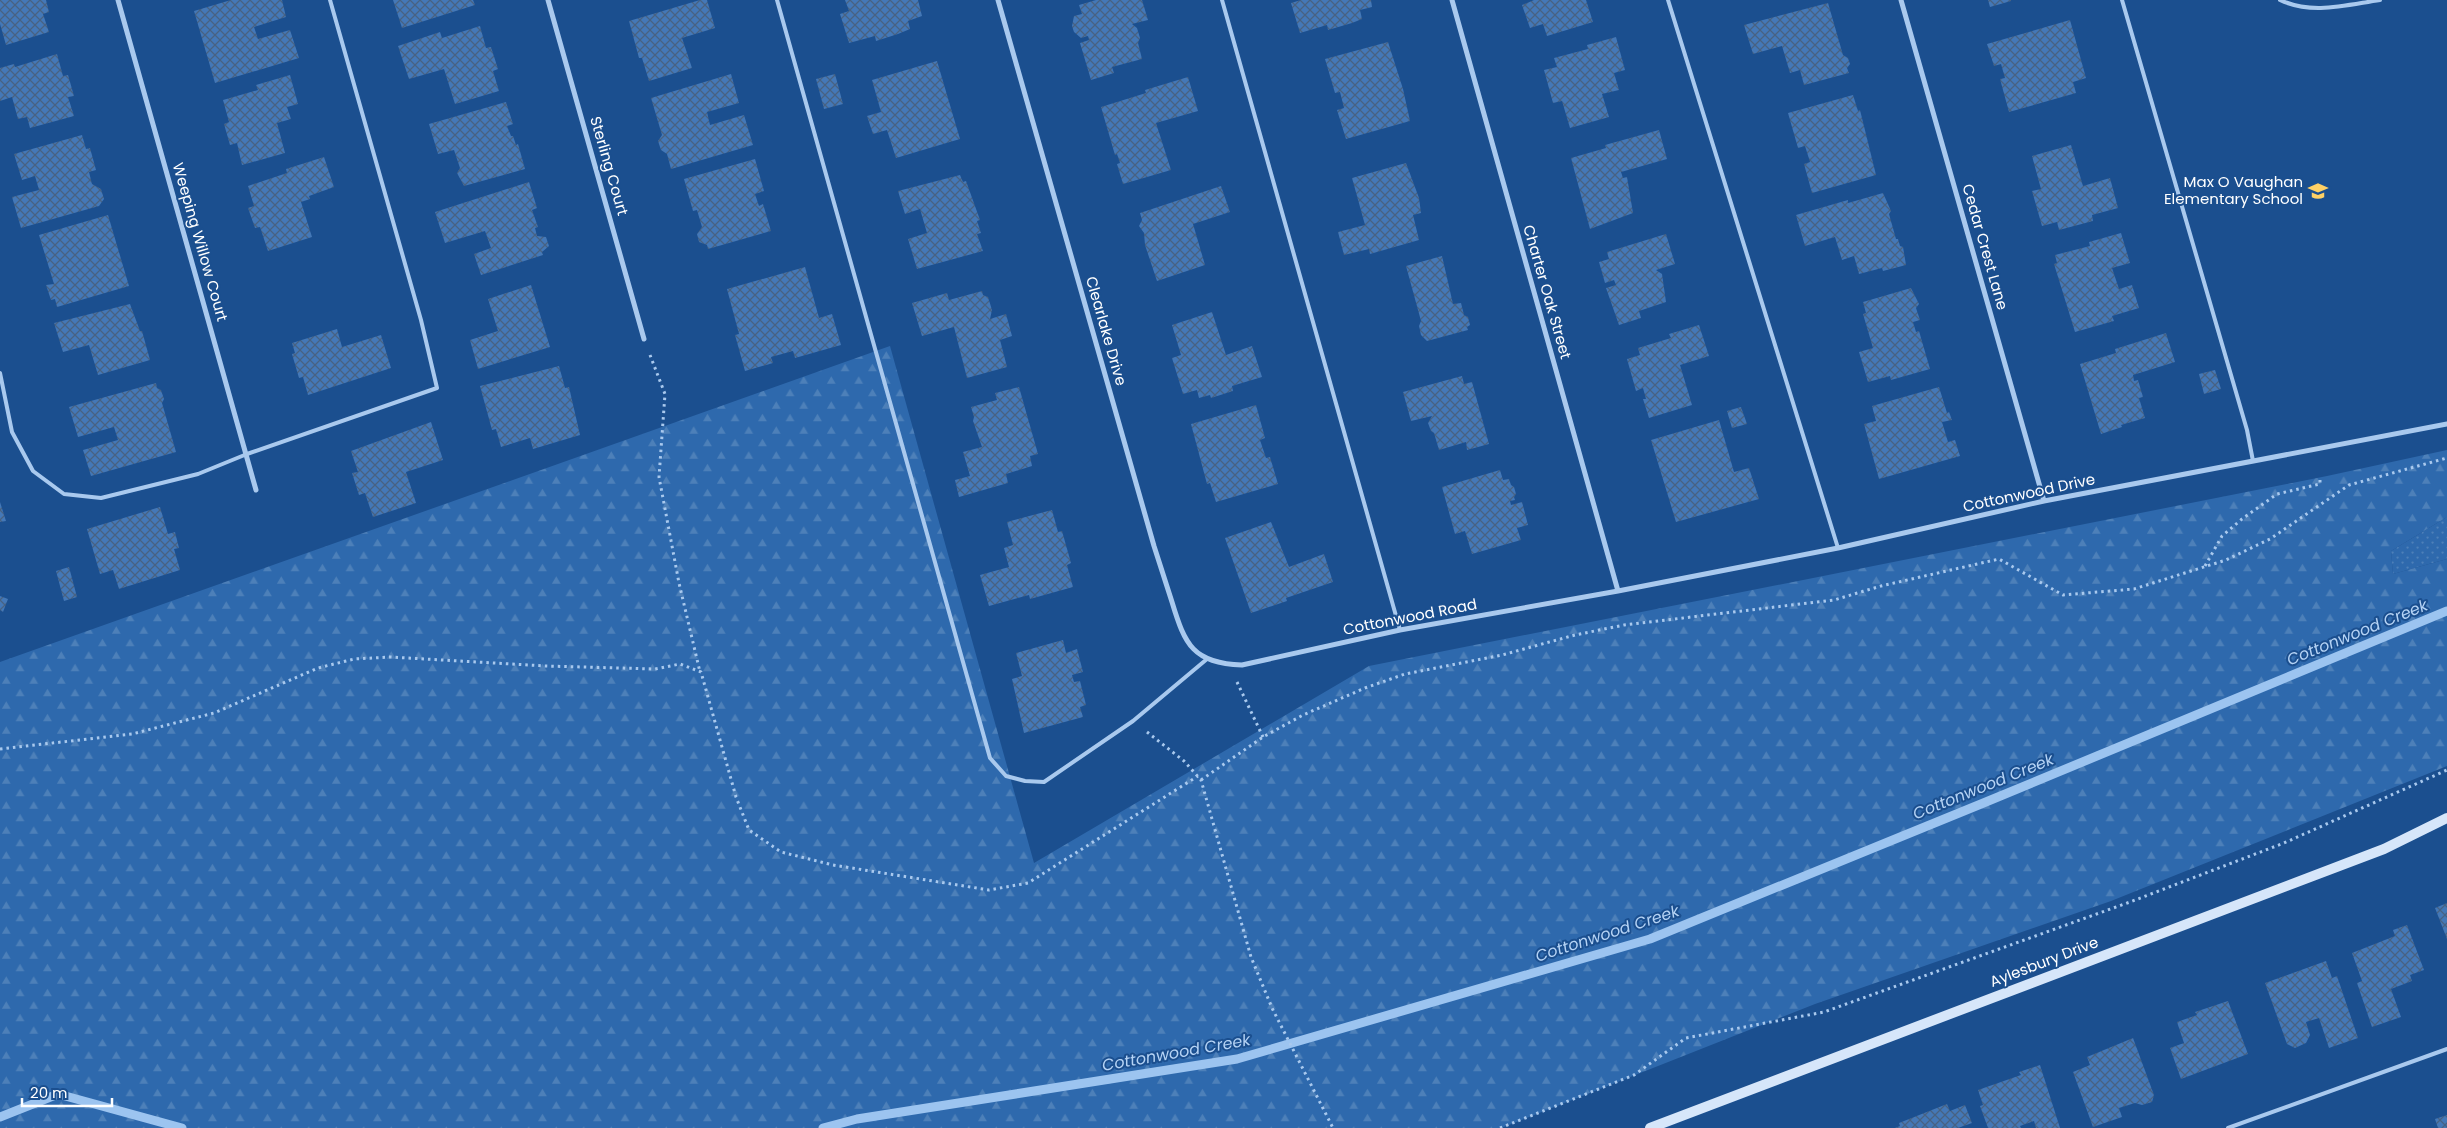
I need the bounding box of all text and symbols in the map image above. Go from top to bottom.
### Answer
street label: Sterling Court [585,114,634,218]
street label: Weeping Willow Court [168,160,233,324]
place label: Max O Vaughan Elementary School [2164,171,2303,209]
school or university icon: Max O Vaughan Elementary School [2307,180,2329,202]
street label: Cedar Crest Lane [1957,181,2013,312]
street label: Charter Oak Street [1518,222,1577,361]
street label: Clearlake Drive [1081,274,1132,388]
street label: Cottonwood Drive [1961,468,2097,517]
street label: Cottonwood Road [1341,593,1479,640]
water label: Cottonwood Creek [2283,593,2432,671]
water label: Cottonwood Creek [1909,747,2058,825]
water label: Cottonwood Creek [1532,899,1683,968]
street label: Aylesbury Drive [1986,931,2101,992]
water label: Cottonwood Creek [1100,1028,1253,1077]
scale bar [22,1076,112,1108]
text: 20 m [30,1082,68,1103]

